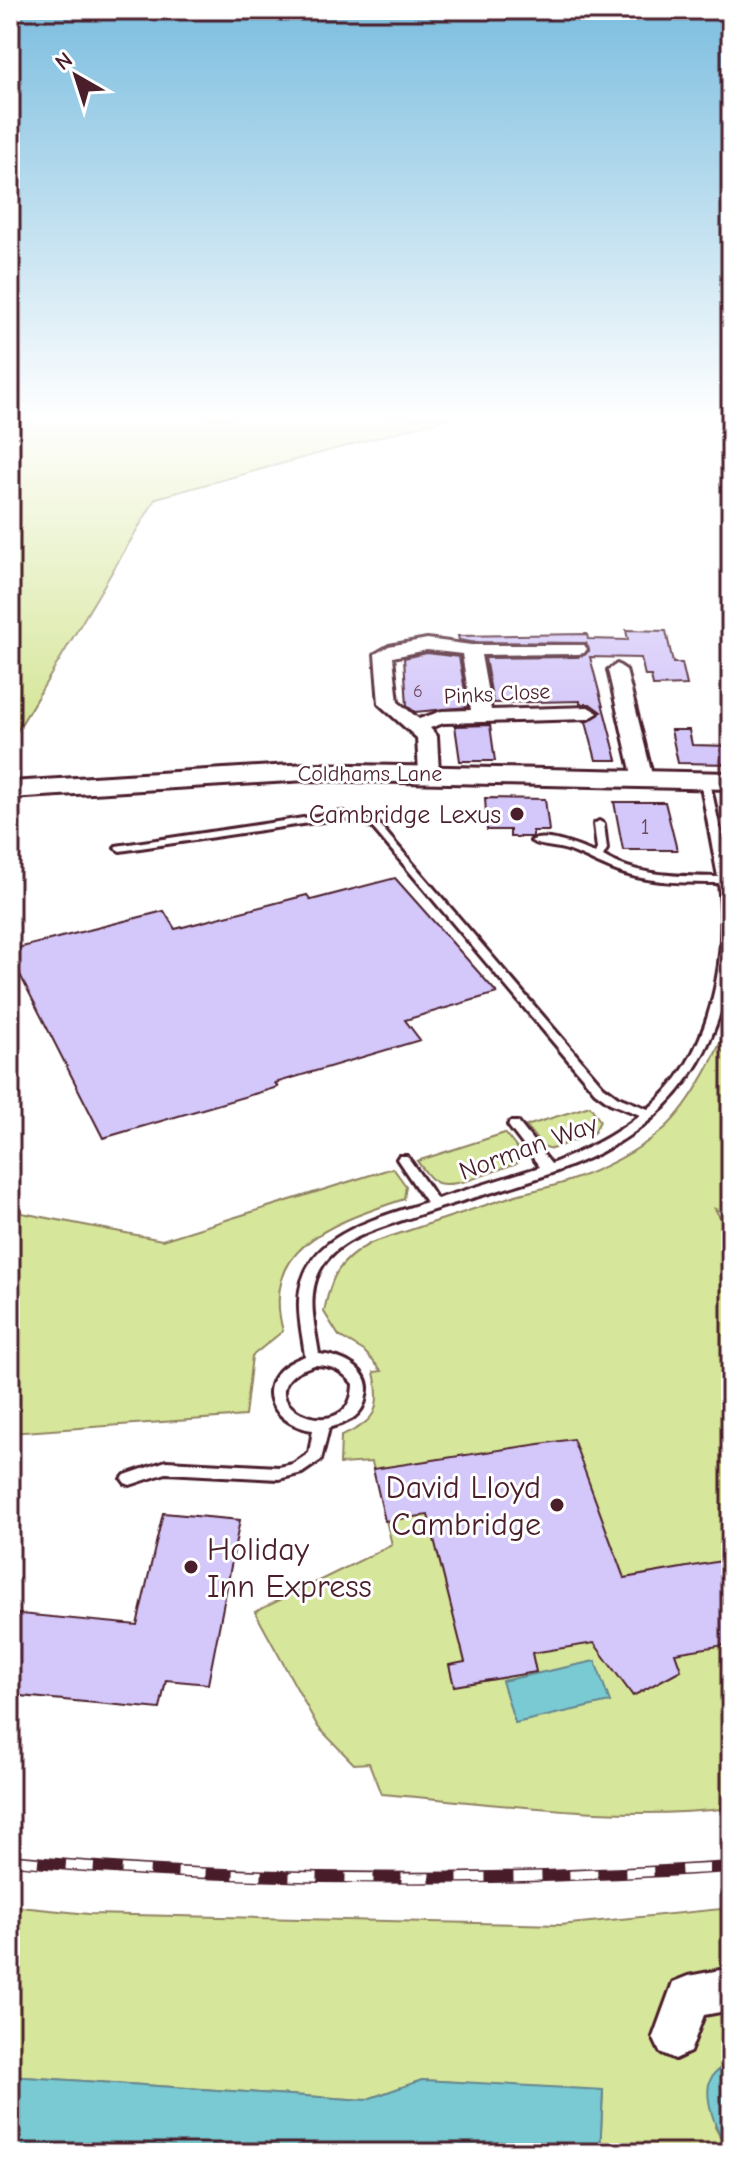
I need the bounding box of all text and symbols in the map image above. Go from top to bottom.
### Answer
north arrow [36,36,116,116]
text: N [50,47,78,76]
street label: Pinks Close [443,678,551,710]
house number: 6 [413,681,423,702]
street label: Coldhams Lane [298,761,442,787]
place label: Cambridge Lexus [309,800,501,830]
marker: Cambridge Lexus [508,805,526,823]
house number: 1 [641,814,649,840]
street label: Norman Way [455,1109,602,1187]
place label: David Lloyd Cambridge [386,1469,541,1543]
marker: David Lloyd Cambridge [548,1496,566,1514]
place label: Holiday Inn Express [207,1531,372,1605]
marker: Holiday Inn Express [182,1558,200,1576]

